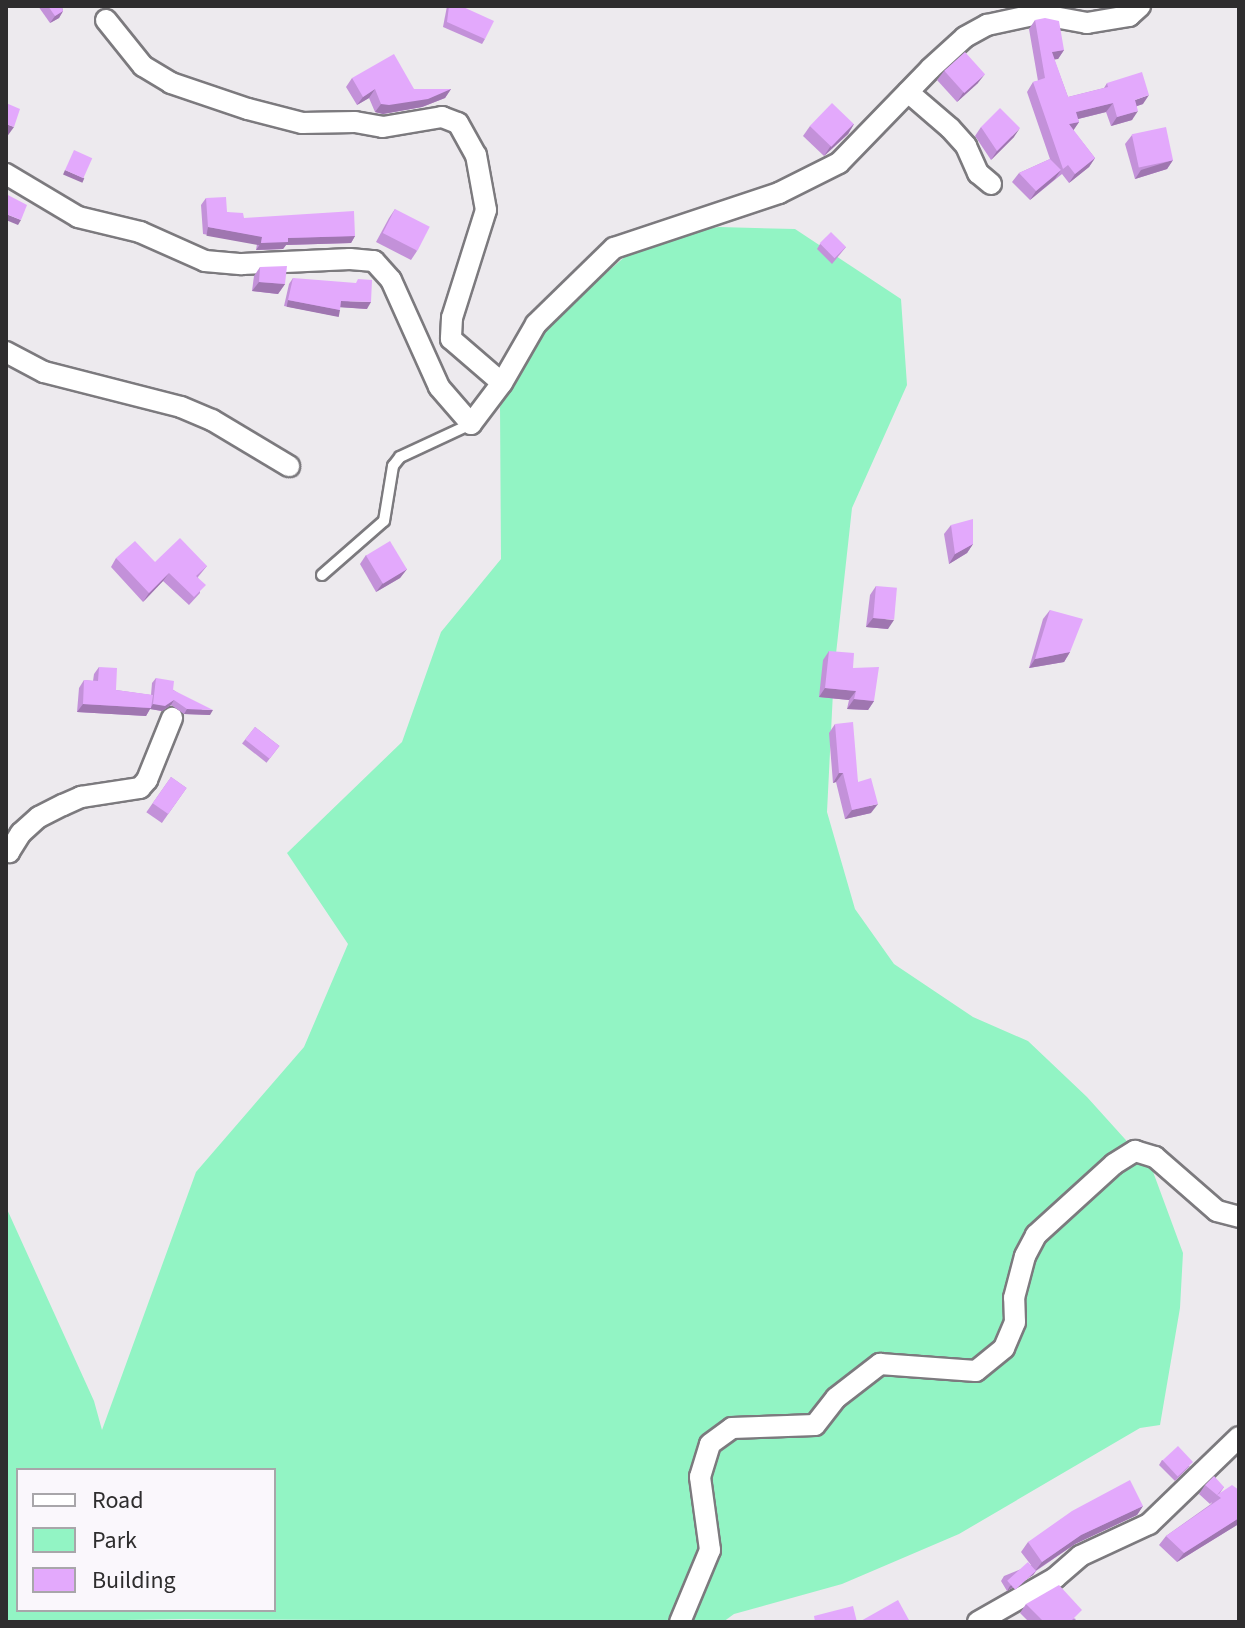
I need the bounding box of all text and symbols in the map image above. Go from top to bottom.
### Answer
legend [16,1468,276,1612]
text: Road [92,1483,144,1518]
text: Park [92,1523,137,1558]
text: Building [92,1563,176,1598]

